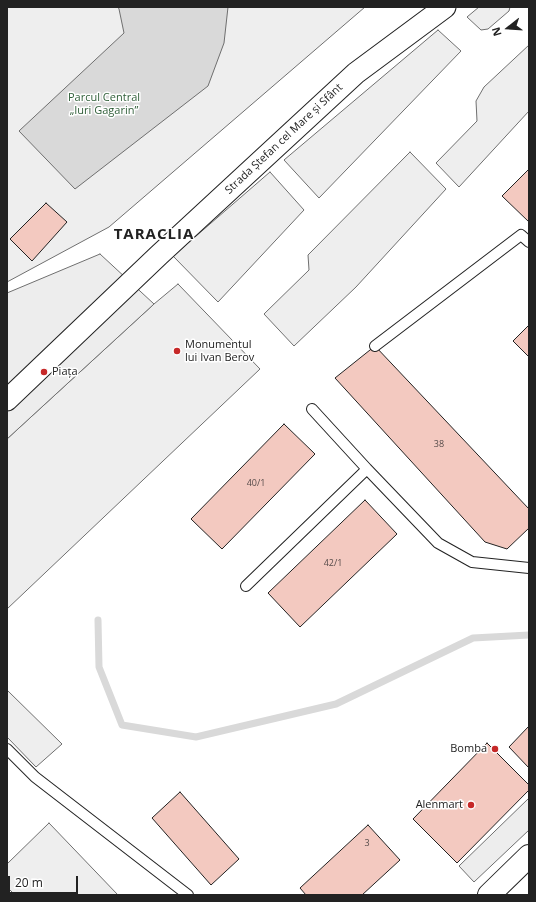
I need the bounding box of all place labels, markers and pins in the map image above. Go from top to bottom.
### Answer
place label: Monumentul lui Ivan Berov [185,338,254,364]
marker: Monumentul lui Ivan Berov [172,346,182,356]
place label: Piața [52,365,78,379]
marker: Piața [39,367,49,377]
place label: Bomba [450,742,487,756]
marker: Bomba [490,744,500,754]
place label: Alenmart [416,798,463,812]
marker: Alenmart [466,800,476,810]

